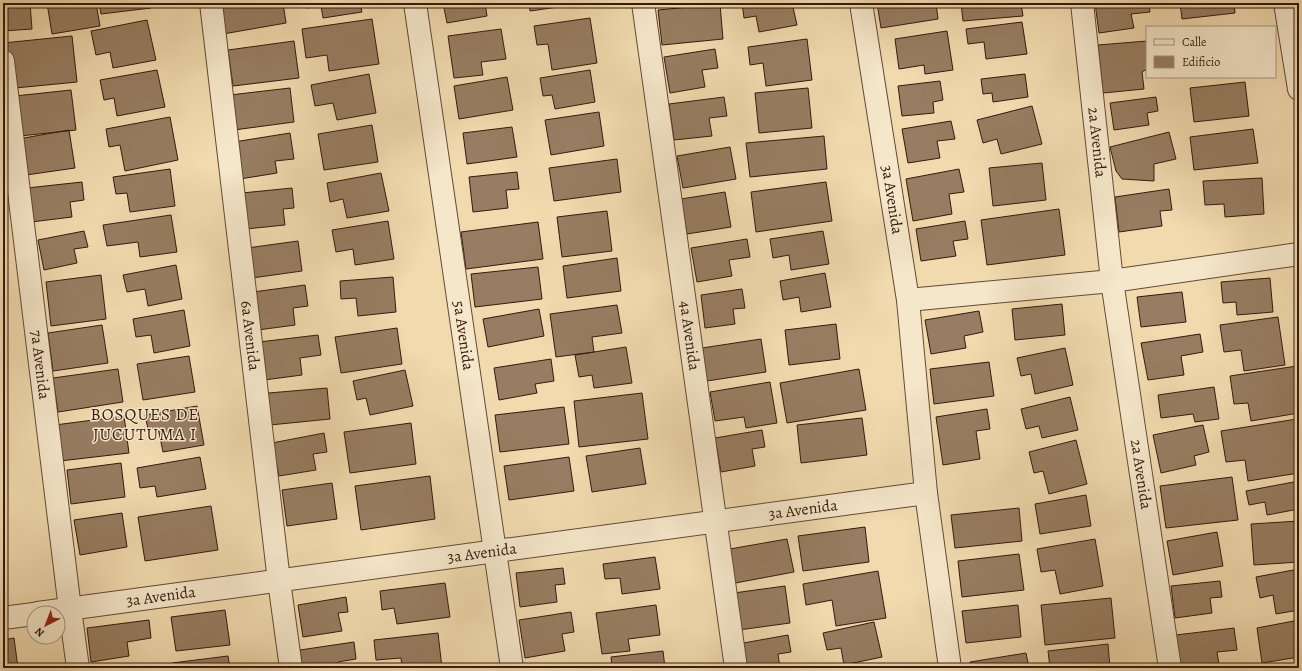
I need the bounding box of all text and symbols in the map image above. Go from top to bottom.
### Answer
legend [1146,26,1276,78]
text: Calle [1182,34,1206,50]
text: Edificio [1182,54,1220,70]
street label: 2a Avenida [1082,106,1112,179]
street label: 3a Avenida [876,163,909,236]
street label: 6a Avenida [235,299,265,373]
street label: 5a Avenida [448,299,480,372]
street label: 4a Avenida [674,299,705,373]
street label: 7a Avenida [25,329,55,401]
district label: BOSQUES DE JUCUTUMA I [91,403,199,446]
street label: 2a Avenida [1125,438,1157,511]
street label: 3a Avenida [767,494,840,525]
street label: 3a Avenida [446,537,519,569]
street label: 3a Avenida [125,581,197,612]
north arrow [26,605,66,645]
text: N [32,624,48,640]

